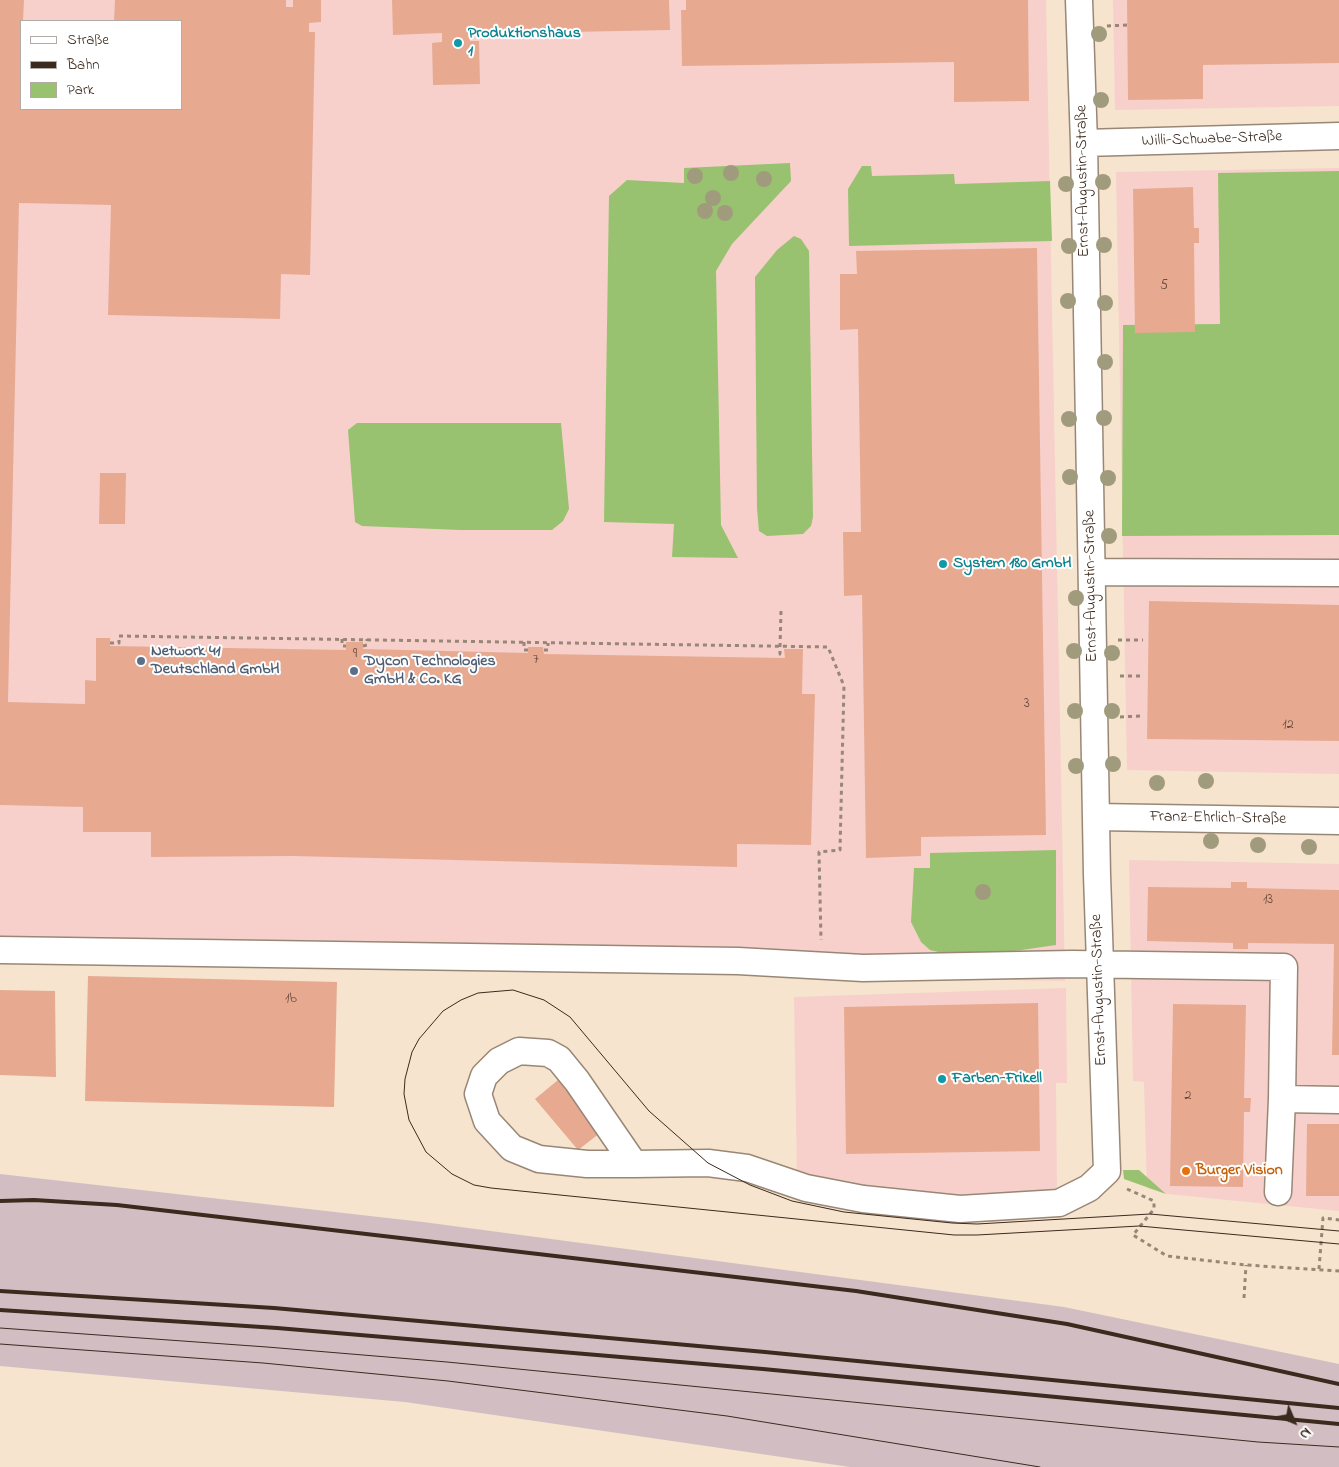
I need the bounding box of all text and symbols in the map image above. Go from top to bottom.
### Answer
legend [20,20,182,110]
place label: Produktionshaus 1 [468,24,581,62]
text: Straße [67,29,109,51]
marker: Produktionshaus 1 [452,37,464,49]
text: Bahn [67,54,100,76]
text: Park [67,79,94,101]
street label: Ernst-Augustin-Straße [1073,105,1095,257]
street label: Willi-Schwabe-Straße [1141,128,1283,152]
house number: 5 [1160,279,1168,295]
street label: Ernst-Augustin-Straße [1081,510,1103,662]
place label: System 180 GmbH [953,554,1071,574]
marker: System 180 GmbH [937,558,949,570]
place label: Network 41 Deutschland GmbH [151,642,280,680]
house number: 9 [353,647,357,663]
place label: Dycon Technologies GmbH & Co. KG [364,652,496,690]
house number: 7 [533,653,539,669]
marker: Network 41 Deutschland GmbH [135,655,147,667]
marker: Dycon Technologies GmbH & Co. KG [348,665,360,677]
house number: 3 [1024,697,1030,713]
house number: 12 [1282,718,1294,734]
street label: Franz-Ehrlich-Straße [1150,808,1286,830]
house number: 13 [1263,893,1273,909]
street label: Ernst-Augustin-Straße [1088,914,1112,1066]
house number: 1b [285,992,297,1008]
place label: Farben-Frikell [952,1069,1042,1089]
marker: Farben-Frikell [936,1073,948,1085]
house number: 2 [1185,1089,1191,1105]
place label: Burger Vision [1196,1161,1283,1181]
marker: Burger Vision [1180,1165,1192,1177]
north arrow [1269,1397,1319,1447]
text: N [1294,1422,1316,1444]

